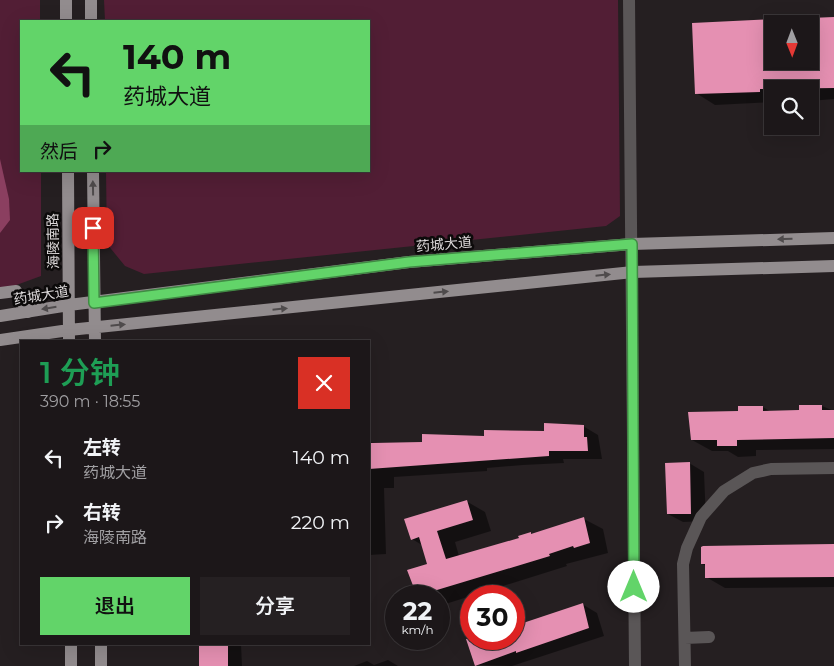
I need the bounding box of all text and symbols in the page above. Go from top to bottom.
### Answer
north arrow [764,15,819,70]
map controls [764,15,819,135]
text: 140 m [123,35,231,78]
icon: left [40,40,105,105]
button: search [764,80,819,135]
text: 药城大道 [123,83,211,110]
icon: right [88,135,116,163]
text: 然后 [40,140,78,163]
one-way arrow [89,179,97,195]
pin [72,207,114,249]
street label: 海陵南路 [44,213,62,269]
icon: arrive [79,214,107,242]
street label: 药城大道 [415,233,473,255]
one-way arrow [777,235,793,243]
one-way arrow [595,271,611,279]
street label: 药城大道 [12,282,70,308]
one-way arrow [433,288,449,296]
one-way arrow [41,305,57,313]
one-way arrow [272,305,288,313]
one-way arrow [110,321,126,329]
text: 1 分钟 [40,354,120,391]
button: close [298,357,350,409]
text: 390 m · 18:55 [40,392,140,411]
text: 左转 [83,436,121,459]
icon: left [40,444,68,472]
text: 140 m [293,446,350,469]
text: 药城大道 [83,463,147,482]
text: 右转 [83,501,121,524]
icon: right [40,509,68,537]
text: 220 m [291,511,350,534]
text: 海陵南路 [83,528,147,547]
position arrow [607,560,659,612]
button: 退出 [40,577,190,635]
button: 分享 [200,577,350,635]
speed limit sign: 30 [460,585,525,650]
text: 22 [403,596,432,626]
text: km/h [401,622,434,637]

